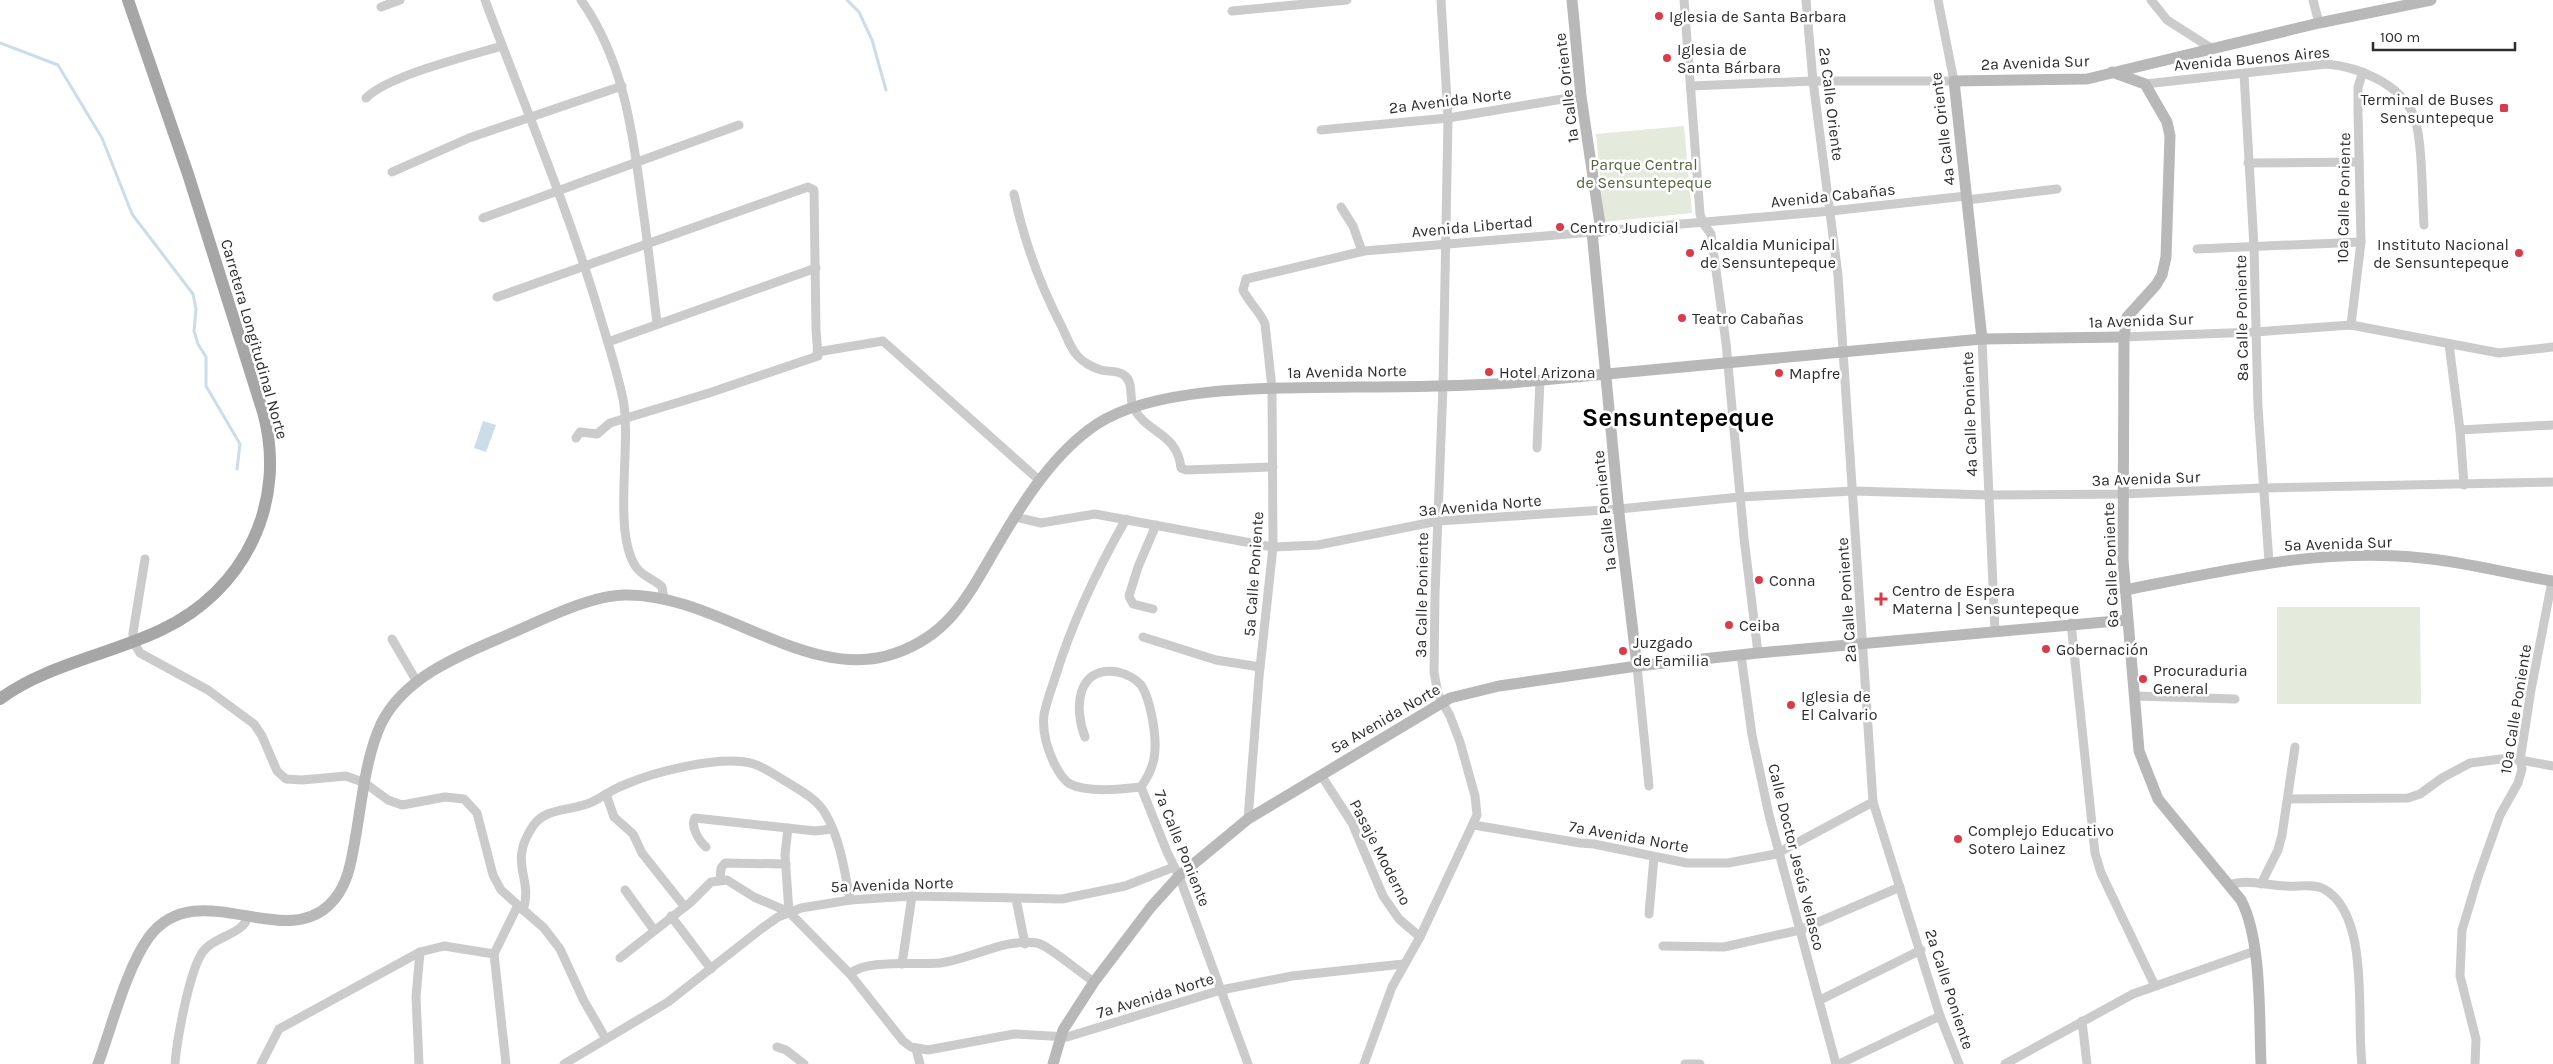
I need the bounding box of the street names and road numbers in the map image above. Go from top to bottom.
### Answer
street label: 1a Calle Oriente [1550,32,1583,144]
street label: Avenida Buenos Aires [2173,42,2331,75]
street label: 2a Calle Oriente [1815,46,1848,162]
street label: 2a Avenida Sur [1980,51,2090,74]
street label: 4a Calle Oriente [1926,71,1959,187]
street label: 2a Avenida Norte [1388,84,1512,117]
street label: 10a Calle Poniente [2333,132,2354,264]
street label: Avenida Cabañas [1770,179,1896,211]
street label: Avenida Libertad [1411,212,1533,241]
street label: Carretera Longitudinal Norte [217,237,292,441]
street label: 8a Calle Poniente [2231,255,2252,381]
street label: 1a Avenida Sur [2088,309,2194,332]
street label: 4a Calle Poniente [1958,351,1981,477]
street label: 1a Avenida Norte [1287,361,1407,382]
street label: 1a Calle Poniente [1589,449,1620,572]
street label: 3a Avenida Sur [2091,467,2201,490]
street label: 3a Avenida Norte [1418,491,1542,520]
street label: 6a Calle Poniente [2099,502,2122,628]
street label: 5a Calle Poniente [1240,511,1267,637]
street label: 3a Calle Poniente [1411,532,1432,658]
street label: 5a Avenida Sur [2284,532,2393,555]
street label: 2a Calle Poniente [1833,537,1860,663]
street label: 10a Calle Poniente [2496,643,2535,775]
street label: 5a Avenida Norte [1327,679,1443,757]
street label: Calle Doctor Jesús Velasco [1764,762,1829,953]
street label: 7a Calle Poniente [1151,787,1215,909]
street label: Pasaje Moderno [1346,796,1415,908]
street label: 7a Avenida Norte [1567,817,1690,856]
street label: 5a Avenida Norte [830,873,954,896]
street label: 2a Calle Poniente [1921,926,1978,1052]
street label: 7a Avenida Norte [1094,969,1216,1022]

